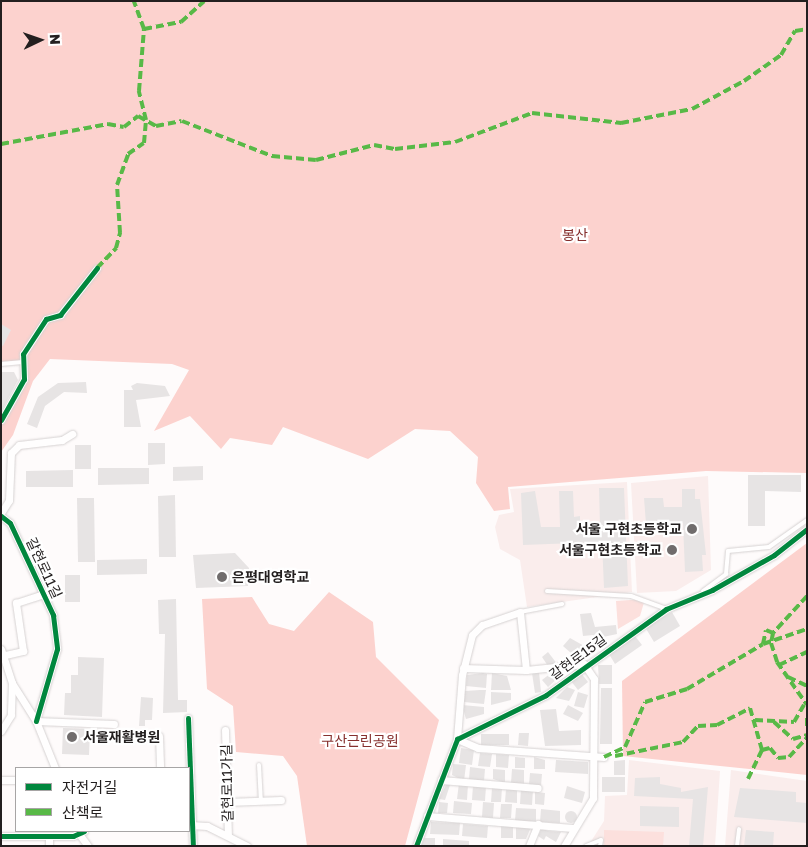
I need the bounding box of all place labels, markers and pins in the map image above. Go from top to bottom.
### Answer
place label: 서울 구현초등학교 [575,521,682,537]
marker: 서울 구현초등학교 [686,523,698,535]
place label: 서울구현초등학교 [559,542,662,558]
marker: 서울구현초등학교 [666,544,678,556]
place label: 은평대영학교 [232,569,309,585]
marker: 은평대영학교 [216,571,228,583]
place label: 서울재활병원 [83,729,160,745]
marker: 서울재활병원 [65,730,79,744]

